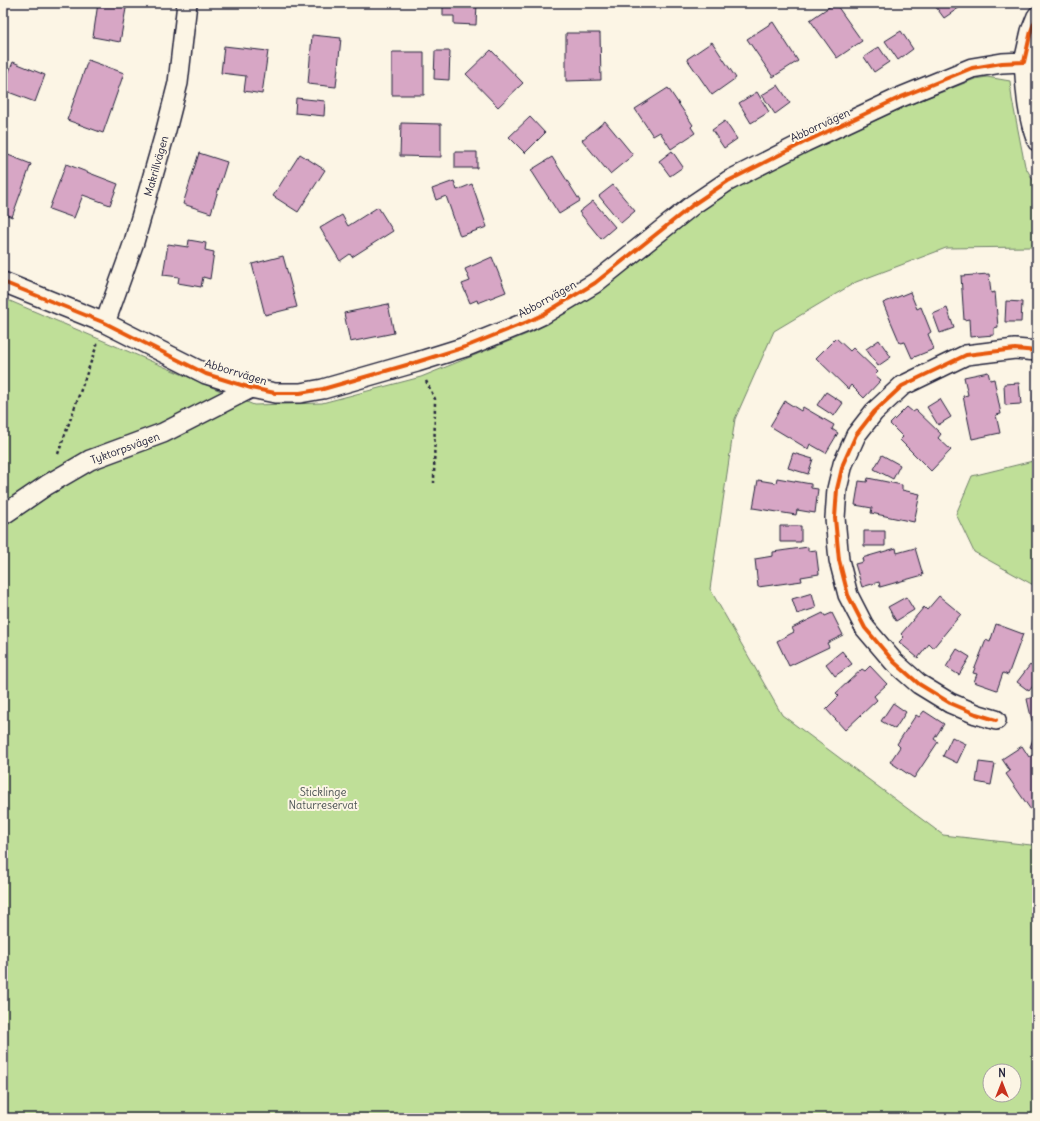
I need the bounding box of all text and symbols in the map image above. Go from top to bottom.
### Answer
street label: Abborrvägen [788,105,852,145]
street label: Makrillvägen [141,134,171,198]
street label: Abborrvägen [515,277,579,321]
street label: Abborrvägen [203,356,269,388]
street label: Tyktorpsvägen [89,429,161,467]
park label: Sticklinge Naturreservat [288,785,358,812]
north arrow [982,1063,1022,1103]
text: N [998,1066,1006,1080]

